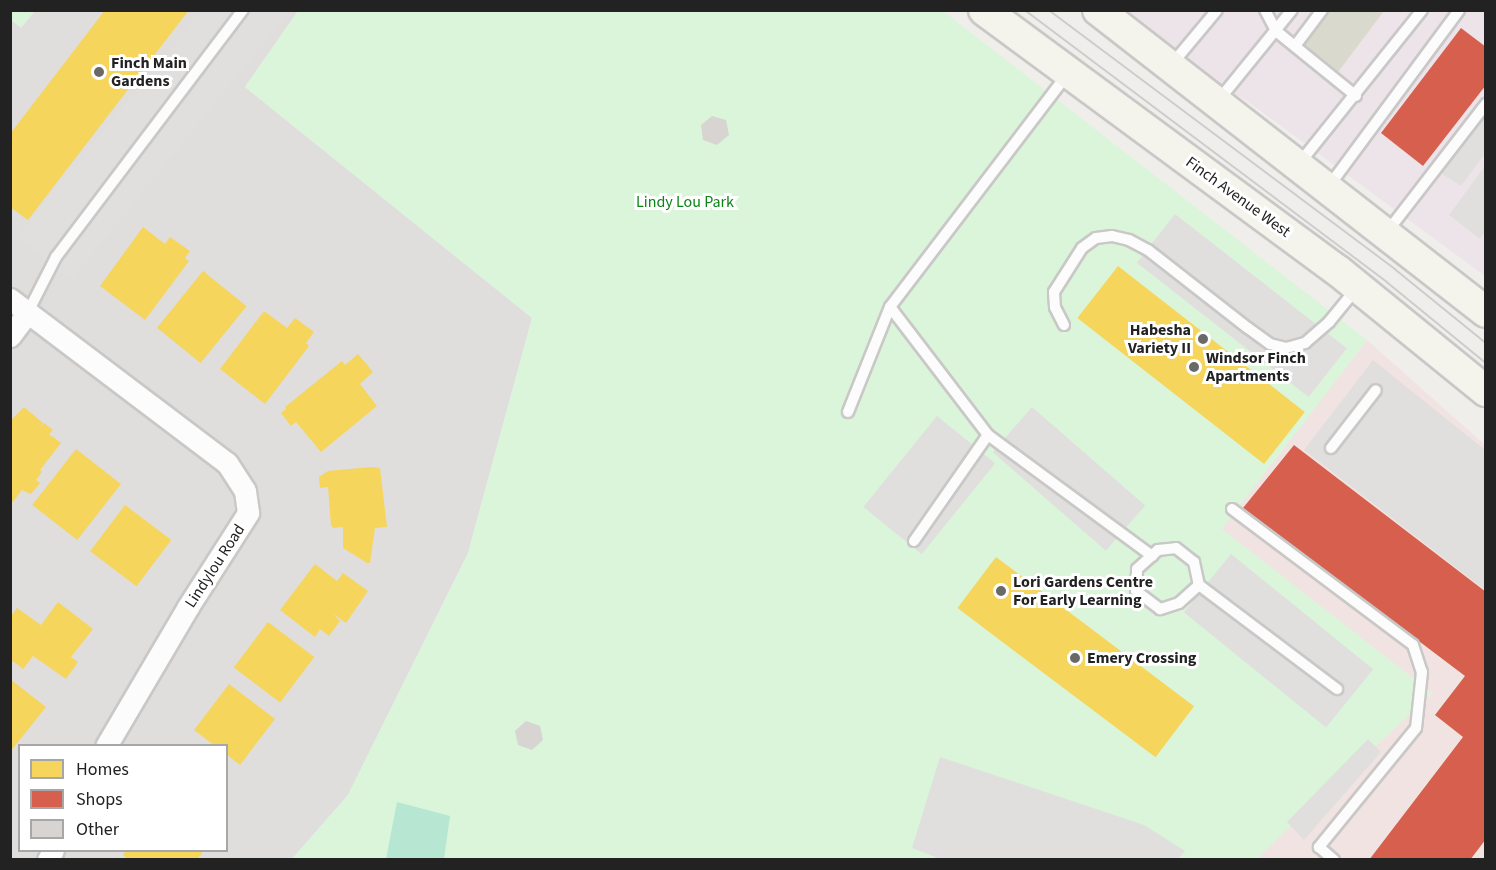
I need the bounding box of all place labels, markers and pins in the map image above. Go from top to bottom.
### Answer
place label: Finch Main Gardens [111,53,187,91]
marker: Finch Main Gardens [92,65,106,79]
place label: Habesha Variety II [1128,320,1191,358]
marker: Habesha Variety II [1196,332,1210,346]
place label: Windsor Finch Apartments [1206,348,1306,386]
marker: Windsor Finch Apartments [1187,360,1201,374]
place label: Lori Gardens Centre For Early Learning [1013,572,1153,610]
marker: Lori Gardens Centre For Early Learning [994,584,1008,598]
place label: Emery Crossing [1087,648,1196,668]
marker: Emery Crossing [1068,651,1082,665]

